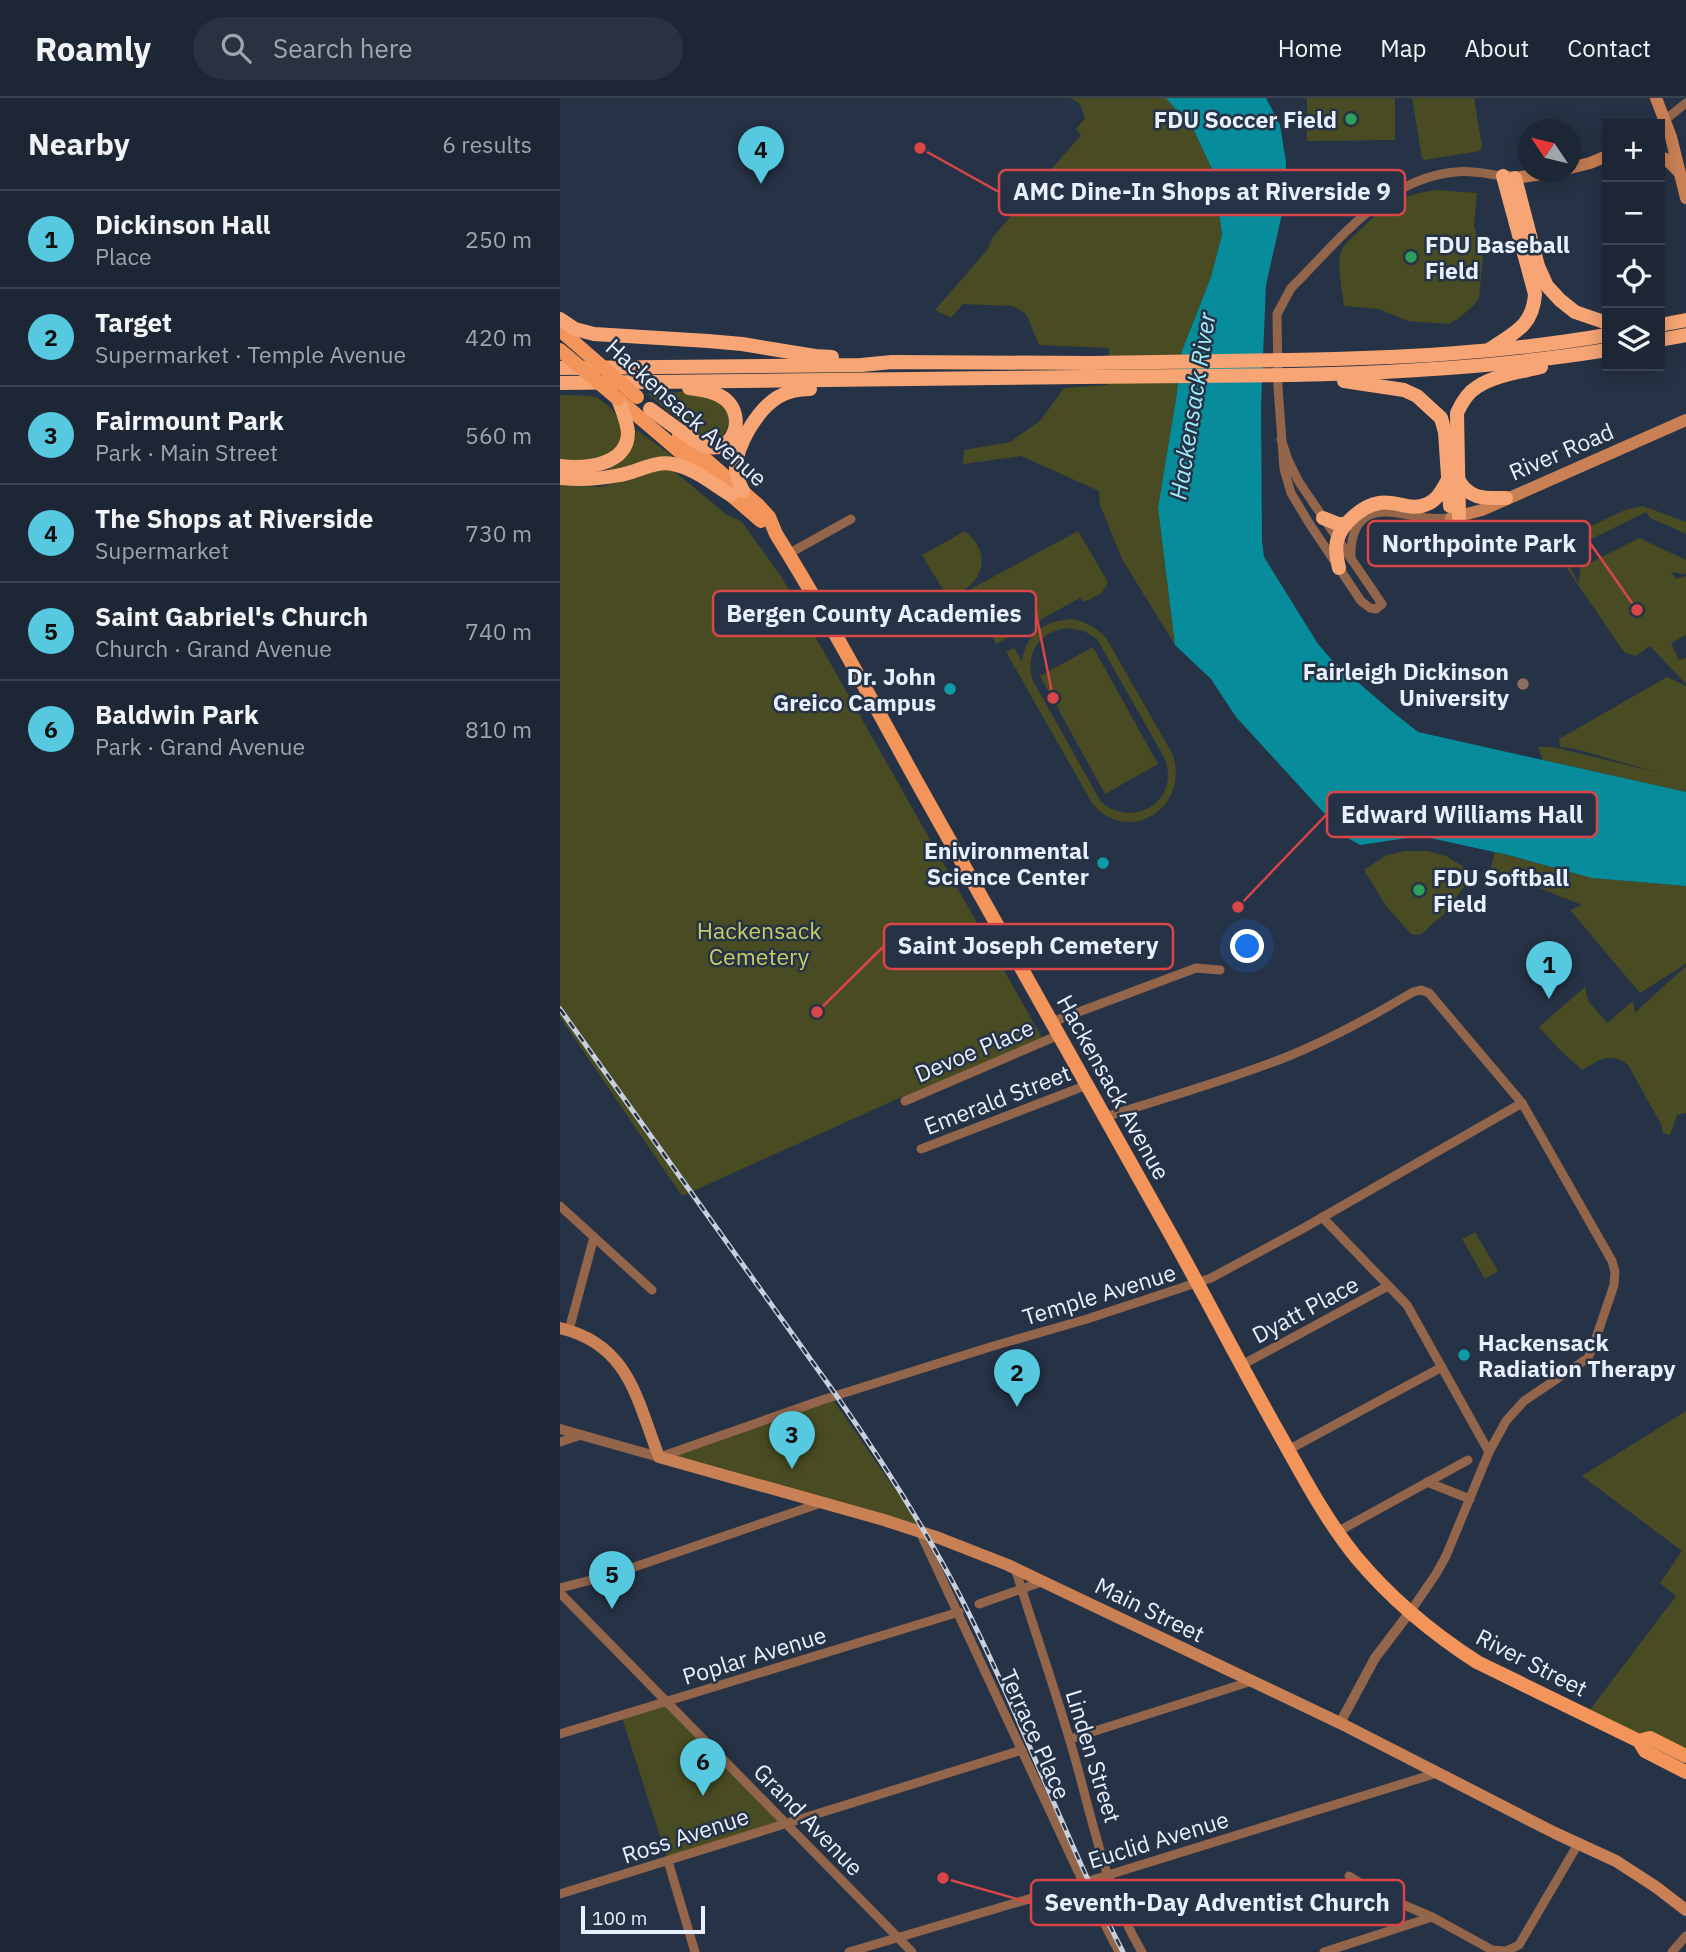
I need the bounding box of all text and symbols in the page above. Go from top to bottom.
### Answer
search box [193,17,683,80]
text: Roamly [35,27,151,70]
icon: search [217,29,255,67]
text: Search here [273,31,412,65]
text: Home [1278,32,1342,64]
text: Map [1380,32,1426,64]
text: About [1464,32,1529,64]
text: Contact [1567,32,1651,64]
place label: FDU Soccer Field [1154,104,1337,134]
marker: FDU Soccer Field [1343,111,1359,127]
north arrow [1518,119,1581,182]
map controls [1602,119,1665,371]
button: + [1602,119,1665,182]
text: Nearby [28,124,130,163]
pin: 4 [738,126,784,184]
text: 6 results [442,129,532,159]
callout: AMC Dine-In Shops at Riverside 9 [999,170,1405,215]
text: AMC Dine-In Shops at Riverside 9 [1013,175,1391,207]
button: − [1602,182,1665,245]
text: Dickinson Hall [95,207,271,241]
text: 1 [44,224,58,254]
text: 250 m [465,224,532,254]
place label: FDU Baseball Field [1425,229,1570,285]
text: Place [95,241,152,271]
button: locate [1602,245,1665,308]
marker: FDU Baseball Field [1403,249,1419,265]
text: Target [95,305,172,339]
button: layers [1602,308,1665,371]
water label: Hackensack River [1161,309,1223,502]
text: 2 [44,322,58,352]
text: 420 m [465,322,532,352]
street label: Hackensack Avenue [600,332,774,492]
text: Supermarket · Temple Avenue [95,339,406,369]
text: Fairmount Park [95,403,284,437]
street label: River Road [1504,416,1618,486]
text: 3 [44,420,58,450]
text: 560 m [465,420,532,450]
text: Park · Main Street [95,437,278,467]
text: The Shops at Riverside [95,501,373,535]
text: 4 [44,518,58,548]
text: 730 m [465,518,532,548]
callout: Northpointe Park [1368,521,1590,566]
text: Northpointe Park [1382,527,1576,559]
text: Supermarket [95,535,229,565]
callout: Bergen County Academies [713,591,1036,636]
text: Bergen County Academies [726,597,1022,629]
text: Saint Gabriel's Church [95,599,368,633]
text: 5 [44,616,58,646]
text: 740 m [465,616,532,646]
text: Church · Grand Avenue [95,633,332,663]
place label: Fairleigh Dickinson University [1303,656,1510,712]
place label: Dr. John Greico Campus [773,661,936,717]
marker: Fairleigh Dickinson University [1515,676,1531,692]
marker: Dr. John Greico Campus [942,681,958,697]
text: Baldwin Park [95,697,259,731]
text: 6 [44,714,58,744]
text: 810 m [465,714,532,744]
text: Park · Grand Avenue [95,731,305,761]
callout: Edward Williams Hall [1327,792,1597,837]
text: Edward Williams Hall [1341,798,1583,830]
place label: Enivironmental Science Center [924,835,1089,891]
marker: Enivironmental Science Center [1095,855,1111,871]
place label: FDU Softball Field [1433,862,1569,918]
marker: FDU Softball Field [1411,882,1427,898]
park label: Hackensack Cemetery [697,915,821,971]
callout: Saint Joseph Cemetery [884,924,1173,969]
text: Saint Joseph Cemetery [897,929,1159,961]
your location [1230,929,1264,963]
pin: 1 [1526,941,1572,999]
street label: Hackensack Avenue [1051,989,1177,1185]
street label: Devoe Place [910,1011,1038,1089]
street label: Emerald Street [919,1057,1075,1141]
street label: Temple Avenue [1019,1256,1179,1332]
street label: Dyatt Place [1246,1268,1364,1350]
place label: Hackensack Radiation Therapy [1478,1327,1676,1383]
marker: Hackensack Radiation Therapy [1456,1347,1472,1363]
pin: 2 [994,1349,1040,1407]
pin: 3 [769,1411,815,1469]
pin: 5 [589,1551,635,1609]
street label: Main Street [1090,1570,1210,1648]
street label: Poplar Avenue [678,1619,830,1691]
street label: River Street [1471,1621,1593,1703]
street label: Terrace Place [994,1664,1078,1804]
street label: Linden Street [1059,1686,1129,1826]
pin: 6 [680,1738,726,1796]
street label: Grand Avenue [748,1756,870,1882]
street label: Ross Avenue [618,1800,752,1870]
street label: Euclid Avenue [1084,1803,1232,1875]
callout: Seventh-Day Adventist Church [1031,1880,1404,1925]
text: Seventh-Day Adventist Church [1044,1886,1390,1918]
scale bar [581,1903,705,1935]
text: 100 m [592,1906,647,1930]

